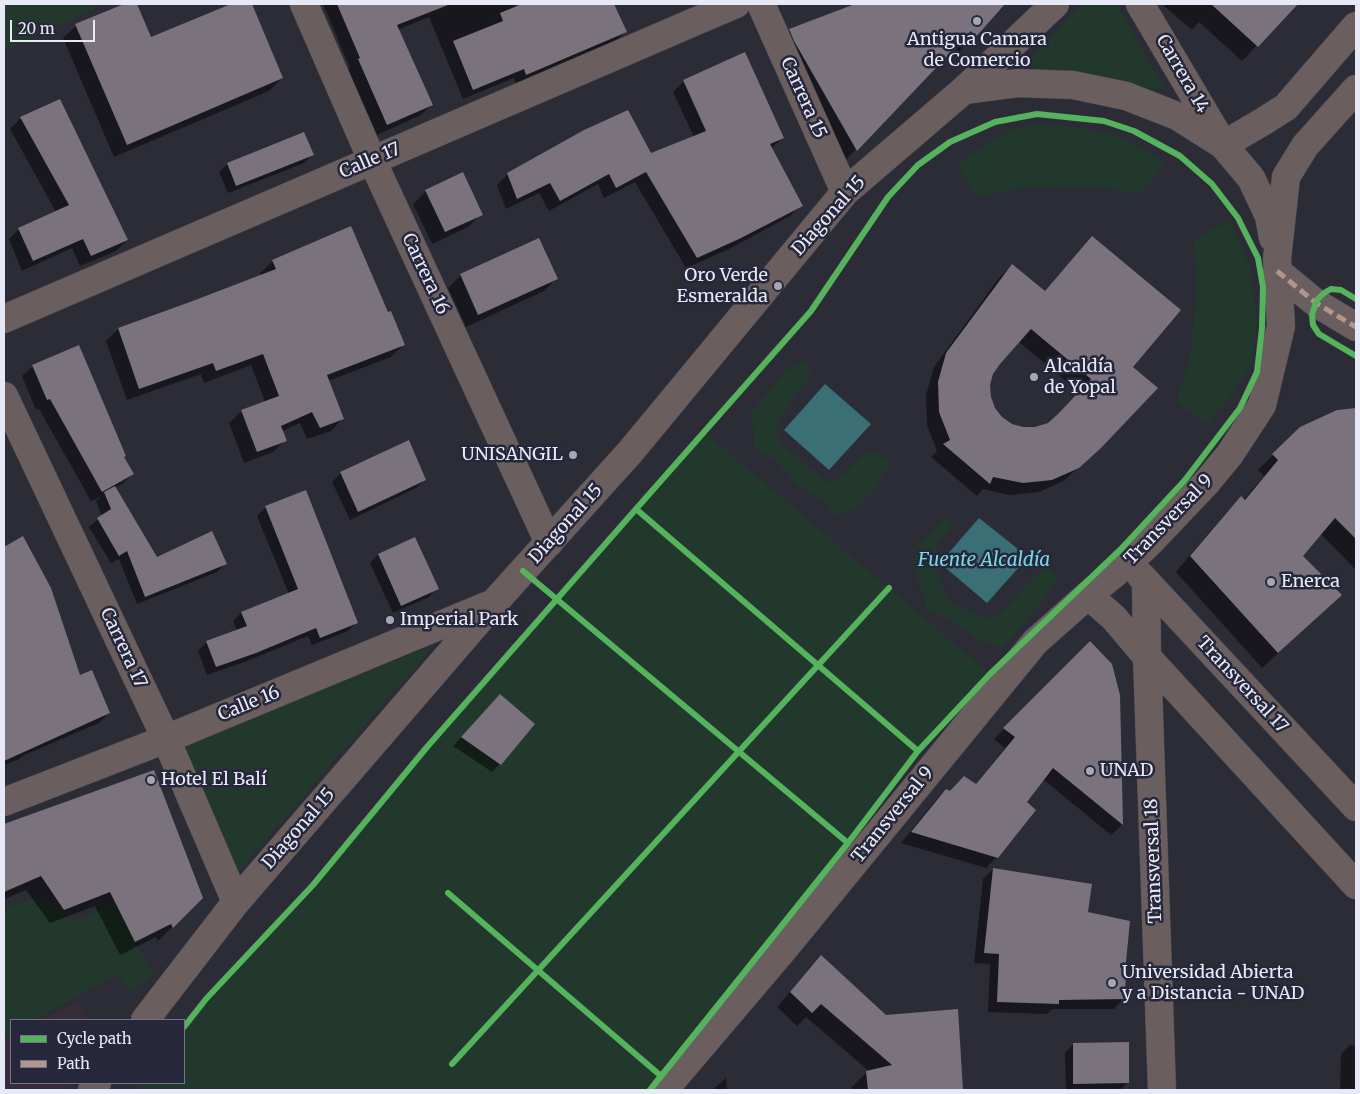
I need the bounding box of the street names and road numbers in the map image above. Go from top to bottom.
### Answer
street label: Carrera 14 [1151,31,1213,117]
street label: Carrera 15 [776,54,830,142]
street label: Calle 17 [336,139,404,183]
street label: Diagonal 15 [788,172,870,260]
street label: Carrera 16 [397,230,453,318]
street label: Transversal 9 [1120,470,1218,570]
street label: Diagonal 15 [525,480,607,568]
street label: Carrera 17 [95,604,151,692]
street label: Transversal 17 [1192,632,1292,738]
street label: Calle 16 [215,682,283,726]
street label: Transversal 9 [848,762,938,868]
street label: Diagonal 15 [258,784,340,874]
street label: Transversal 18 [1141,798,1167,924]

